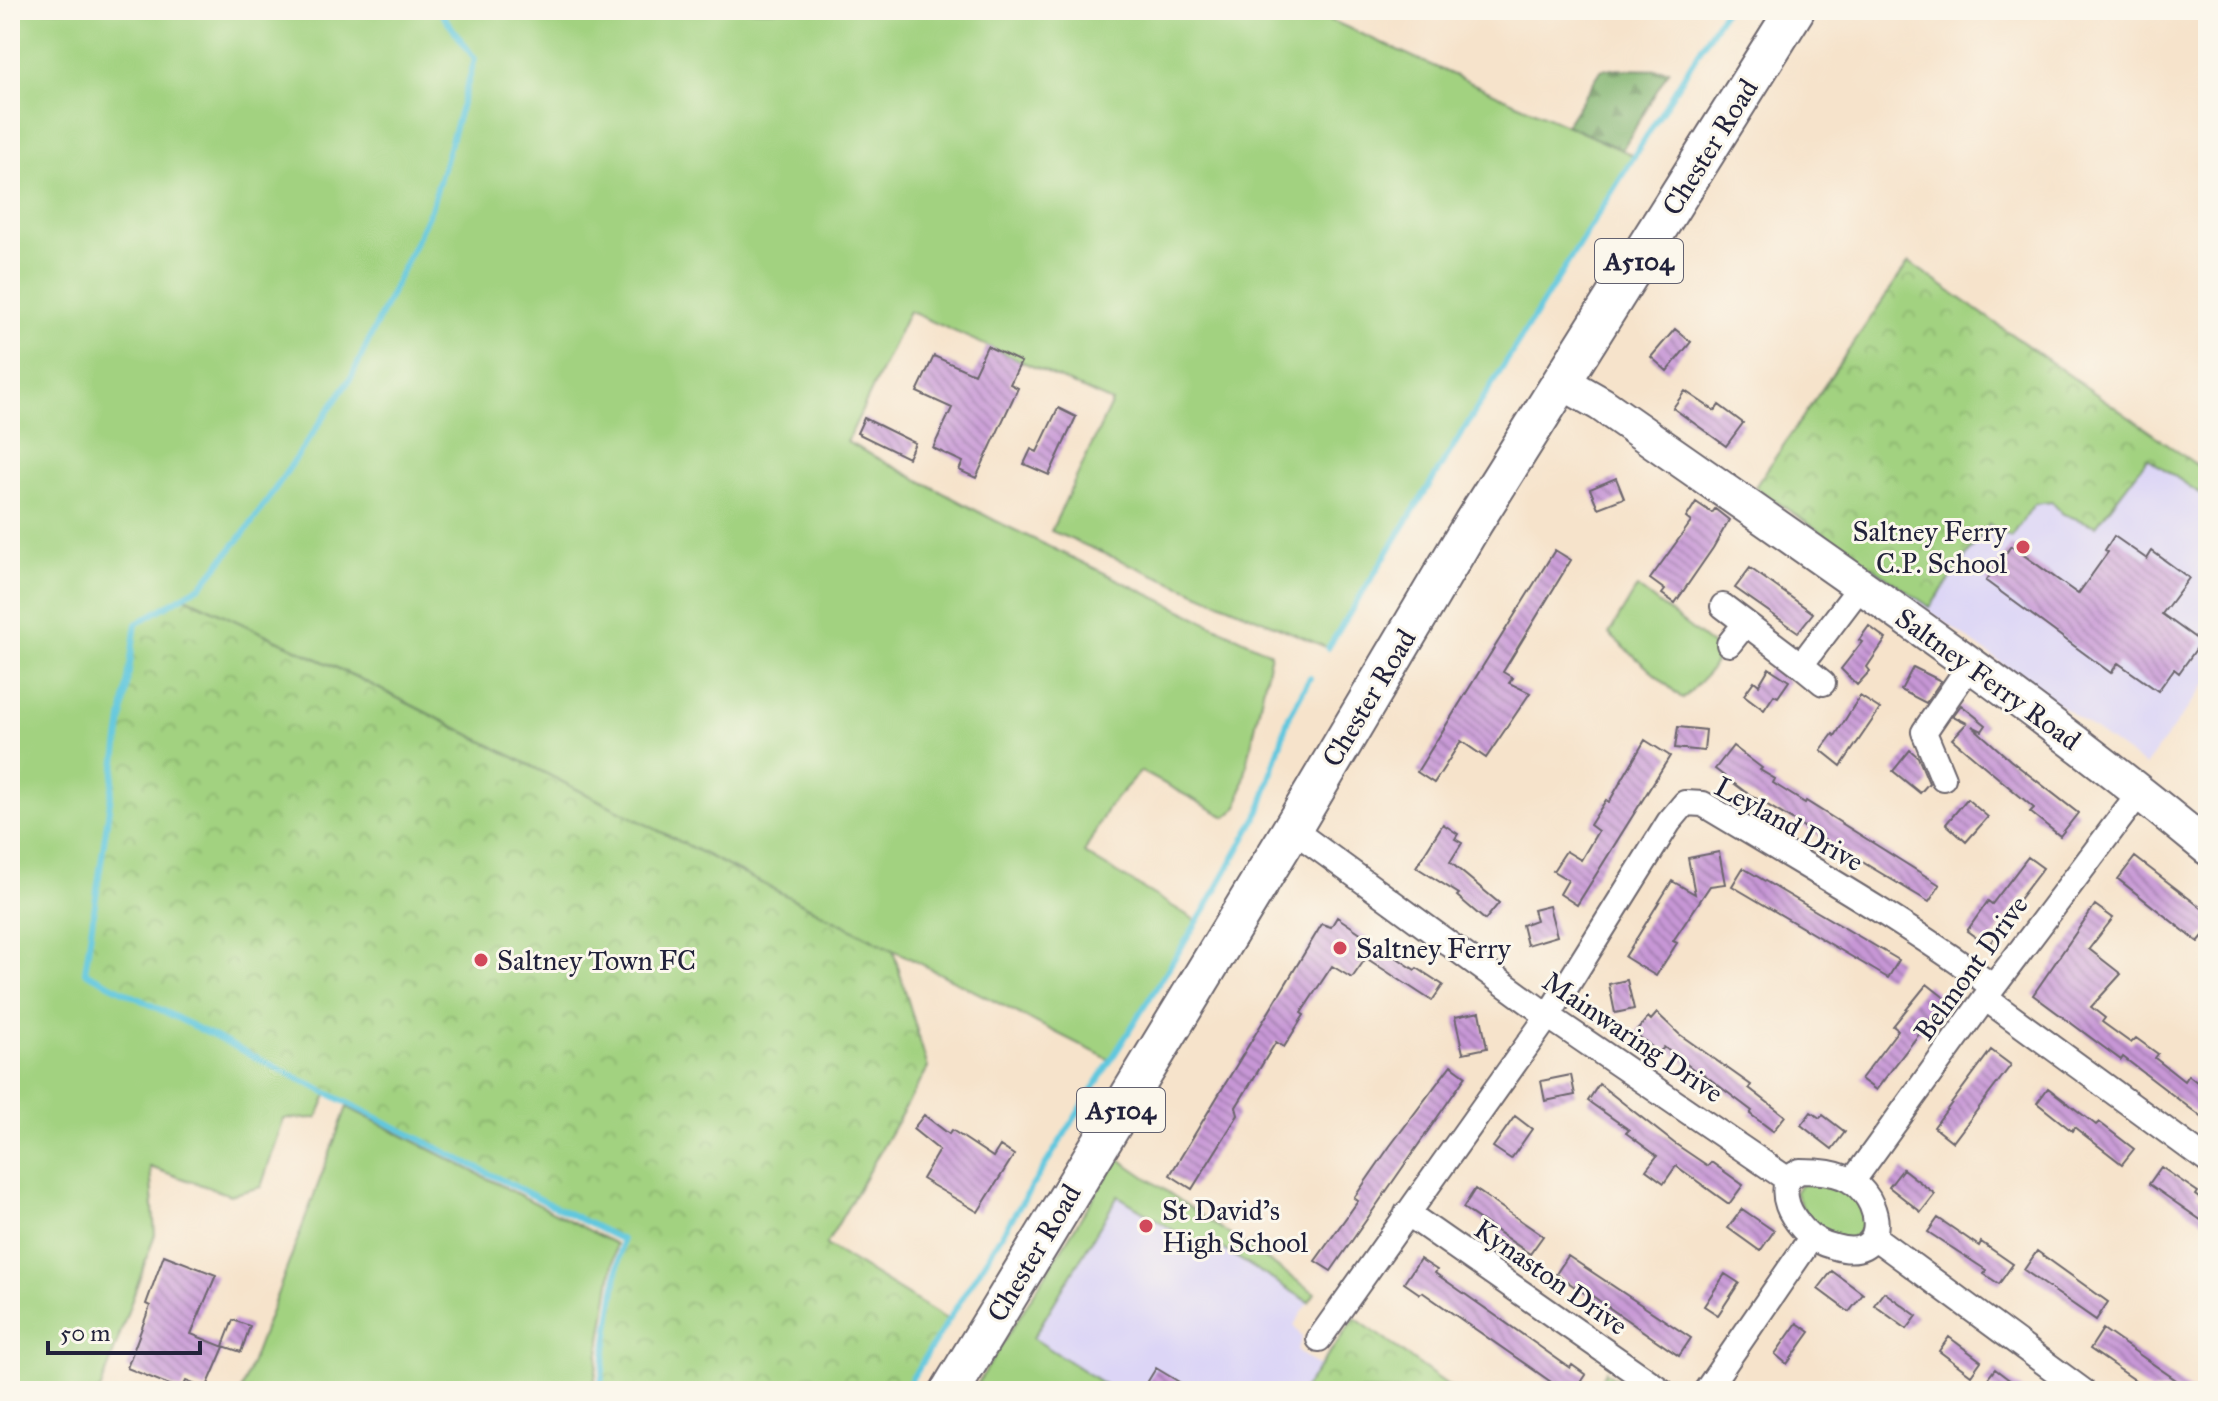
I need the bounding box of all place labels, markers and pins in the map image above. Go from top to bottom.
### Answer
place label: Saltney Ferry C.P. School [1852,514,2008,581]
marker: Saltney Ferry C.P. School [2014,538,2032,556]
place label: Saltney Ferry [1356,931,1511,966]
marker: Saltney Ferry [1331,939,1349,957]
place label: Saltney Town FC [497,943,696,978]
marker: Saltney Town FC [472,951,490,969]
place label: St David's High School [1162,1193,1308,1260]
marker: St David's High School [1137,1217,1155,1235]

